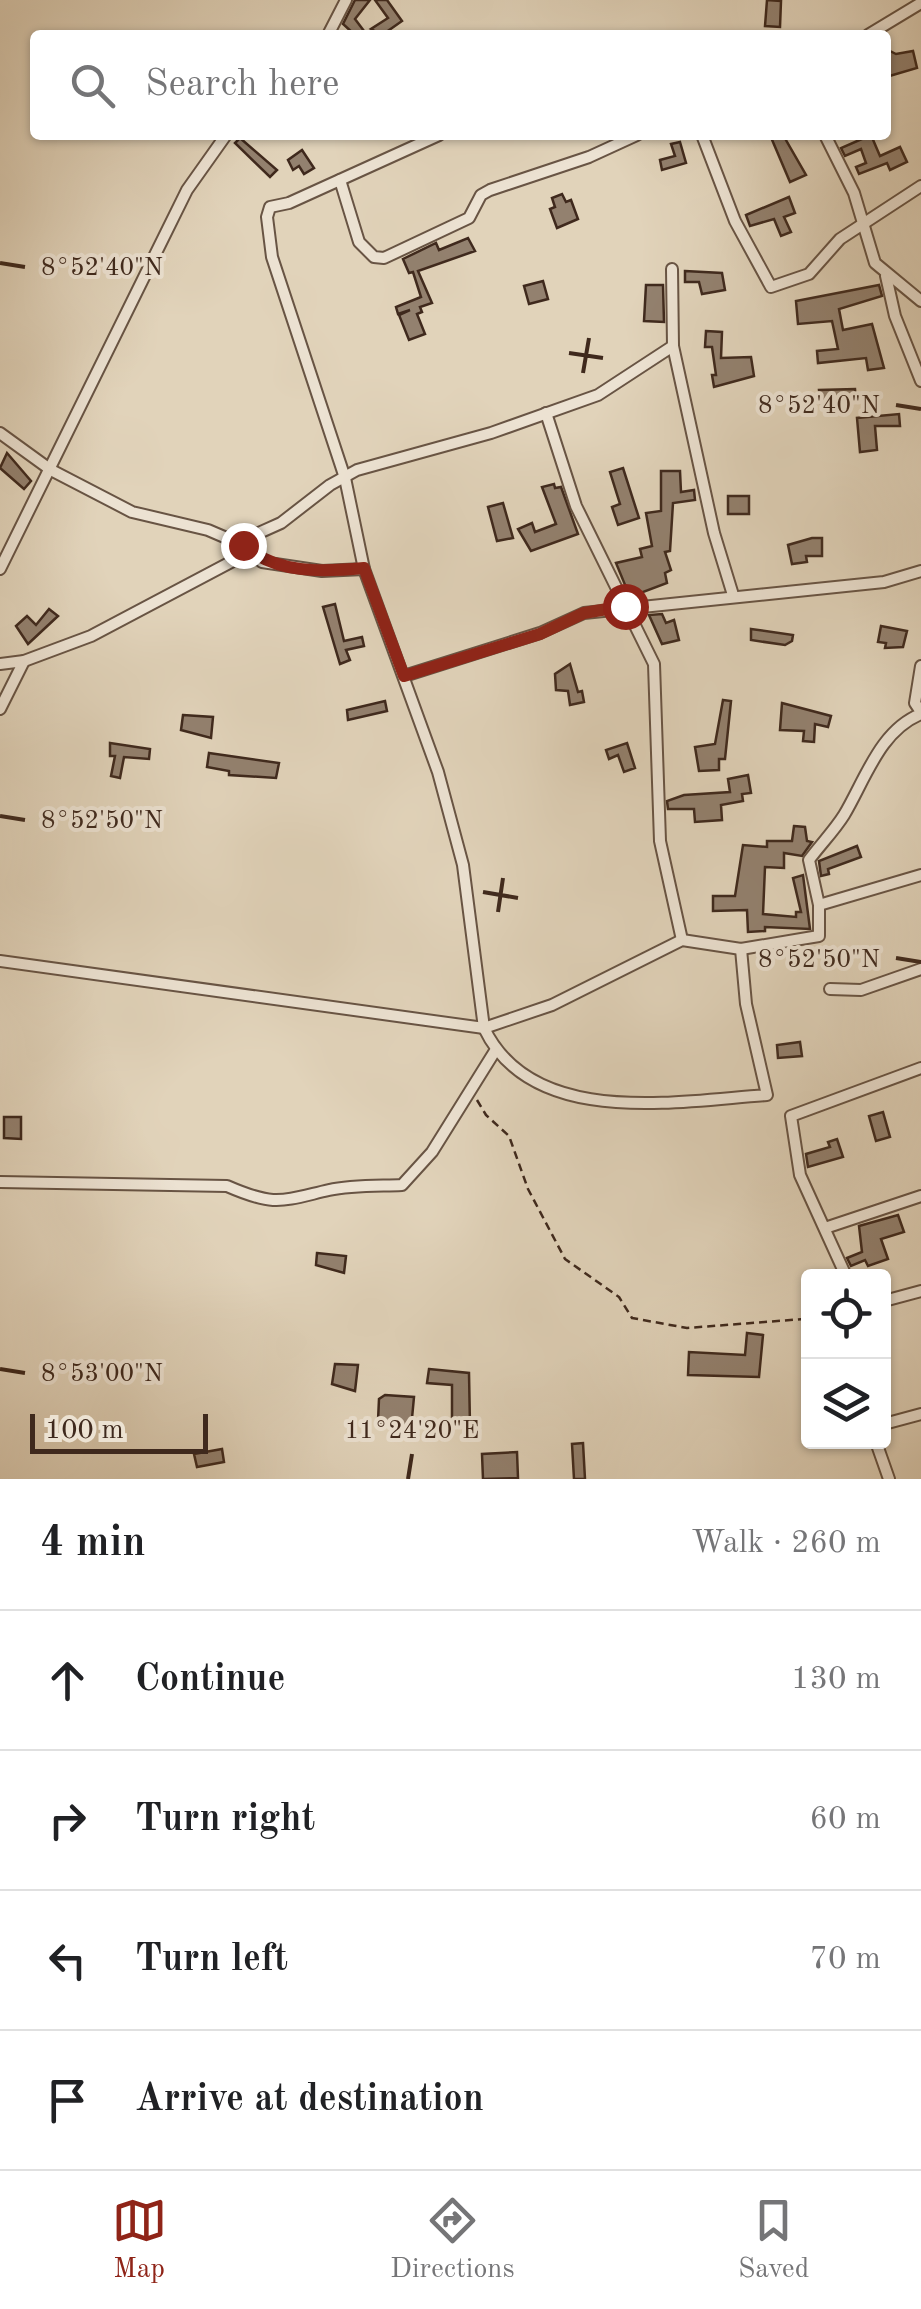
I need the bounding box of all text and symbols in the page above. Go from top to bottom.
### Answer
search box [30,30,891,140]
icon: search [65,58,120,113]
text: Search here [145,66,340,104]
text: 8°52'40"N [41,256,163,281]
text: 8°52'40"N [758,394,880,419]
route end [221,523,267,569]
route start [603,584,649,630]
text: 8°52'50"N [41,809,163,834]
text: 8°52'50"N [758,948,880,973]
map controls [801,1269,891,1449]
button: locate [801,1269,891,1359]
button: layers [801,1359,891,1449]
text: 8°53'00"N [41,1362,163,1387]
scale bar [30,1409,208,1454]
text: 100 m [45,1417,124,1445]
text: 11°24'20"E [345,1419,479,1444]
text: 4 min [40,1523,146,1565]
text: Walk · 260 m [691,1528,881,1560]
icon: ahead [40,1653,95,1708]
text: Continue [135,1661,285,1699]
text: 130 m [791,1664,881,1696]
icon: right [40,1793,95,1848]
text: Turn right [135,1801,315,1839]
text: 60 m [810,1804,881,1836]
icon: left [40,1933,95,1988]
text: Turn left [135,1941,288,1979]
text: 70 m [810,1944,881,1976]
icon: arrive [40,2073,95,2128]
text: Arrive at destination [135,2081,484,2119]
tab: Map [112,2193,167,2288]
tab: Directions [390,2193,515,2288]
tab: Saved [738,2193,809,2288]

